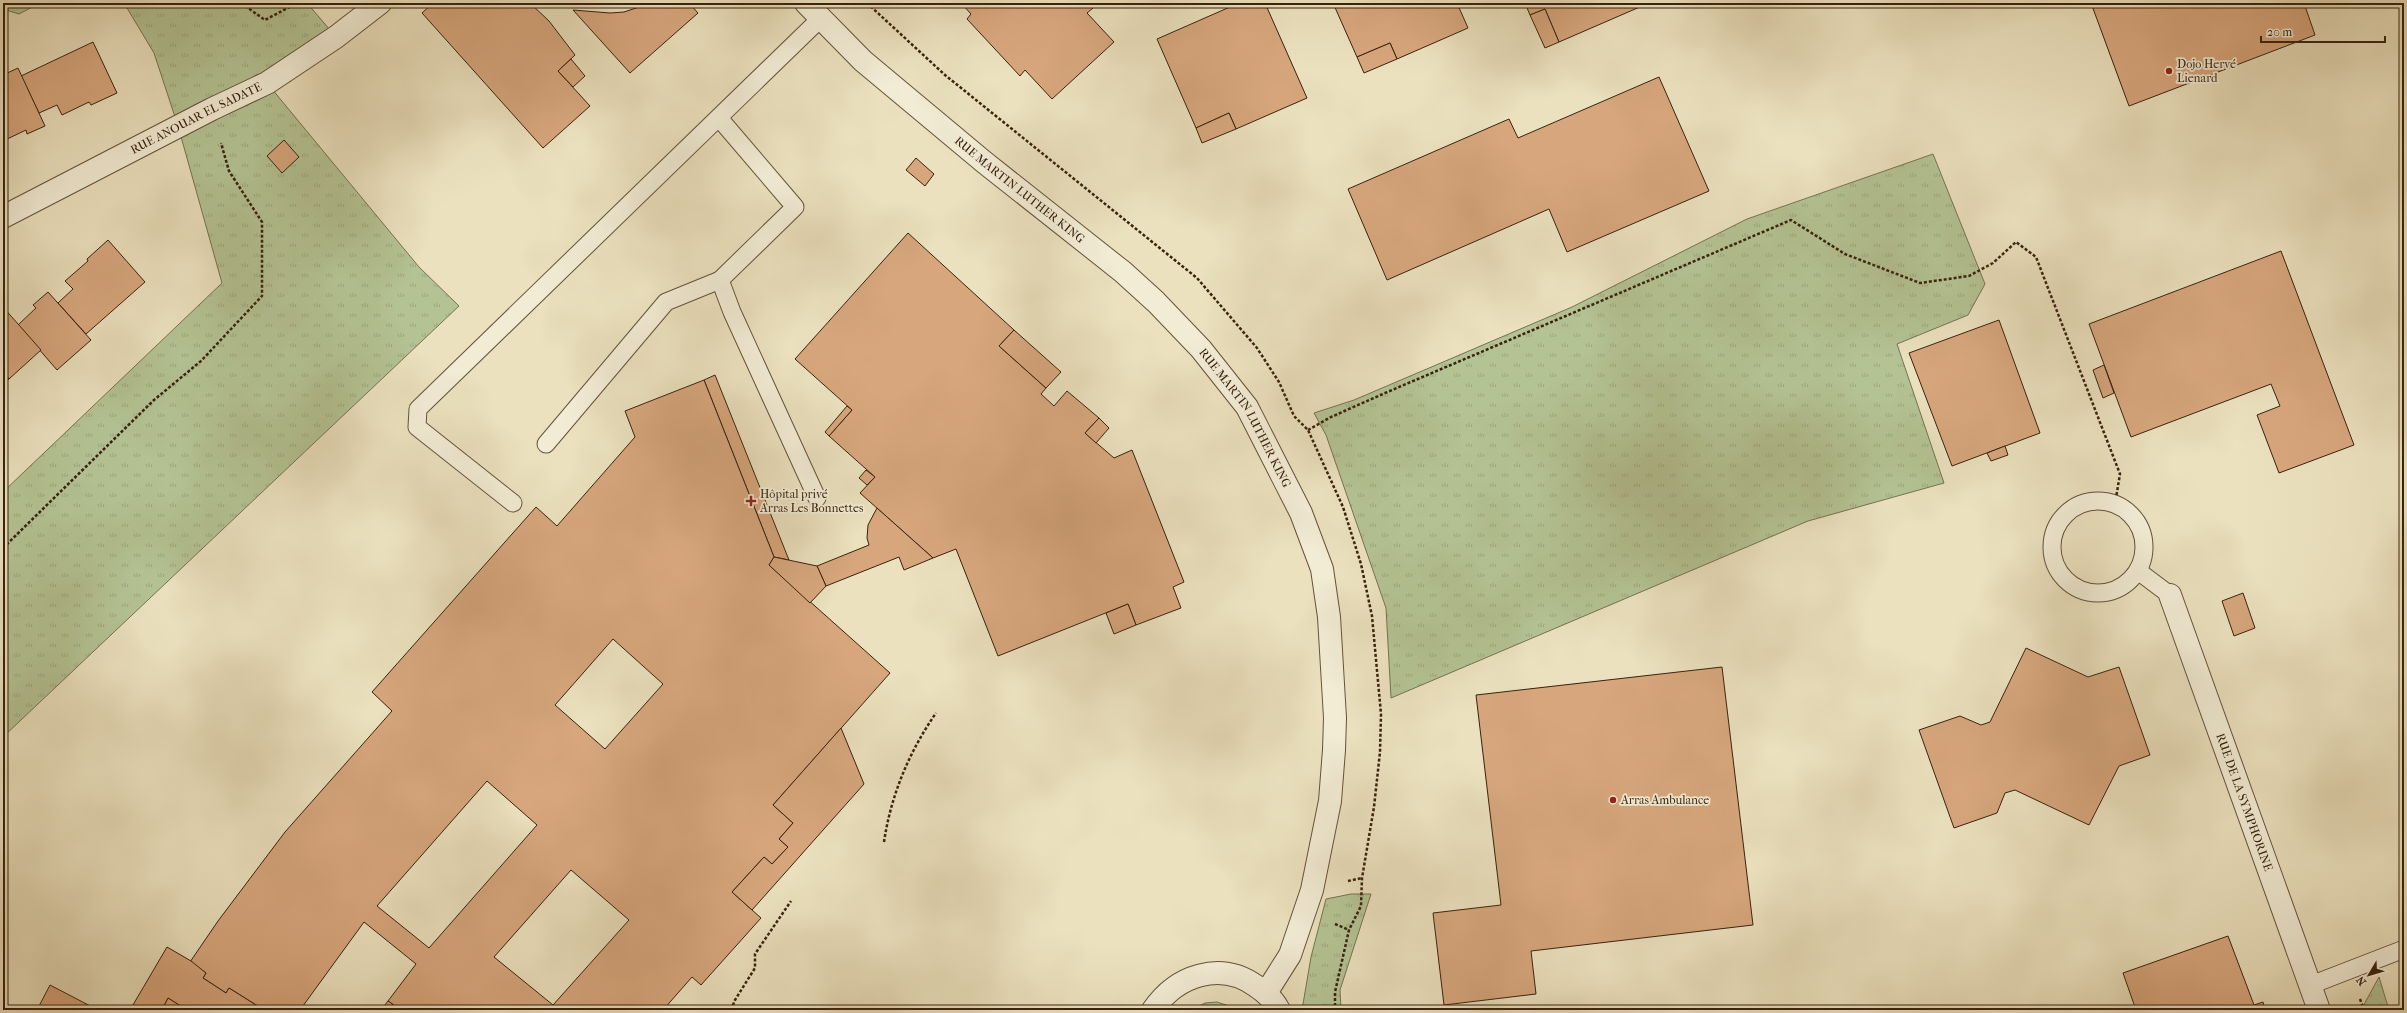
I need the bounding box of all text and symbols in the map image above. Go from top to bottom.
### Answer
scale bar [2261,18,2385,44]
text: 20 m [2267,25,2292,39]
place label: Dojo Hervé Lienard [2177,57,2236,85]
marker: Dojo Hervé Lienard [2164,66,2174,76]
street label: RUE ANOUAR EL SADATE [128,80,264,157]
street label: RUE MARTIN LUTHER KING [952,133,1088,246]
street label: RUE MARTIN LUTHER KING [1196,345,1294,490]
place label: Hôpital privé Arras Les Bonnettes [759,487,864,515]
marker: Hôpital privé Arras Les Bonnettes [745,495,757,507]
street label: RUE DE LA SYMPHORINE [2213,731,2276,873]
place label: Arras Ambulance [1620,793,1709,807]
marker: Arras Ambulance [1608,795,1618,805]
north arrow [2349,955,2389,995]
text: N [2353,973,2369,988]

